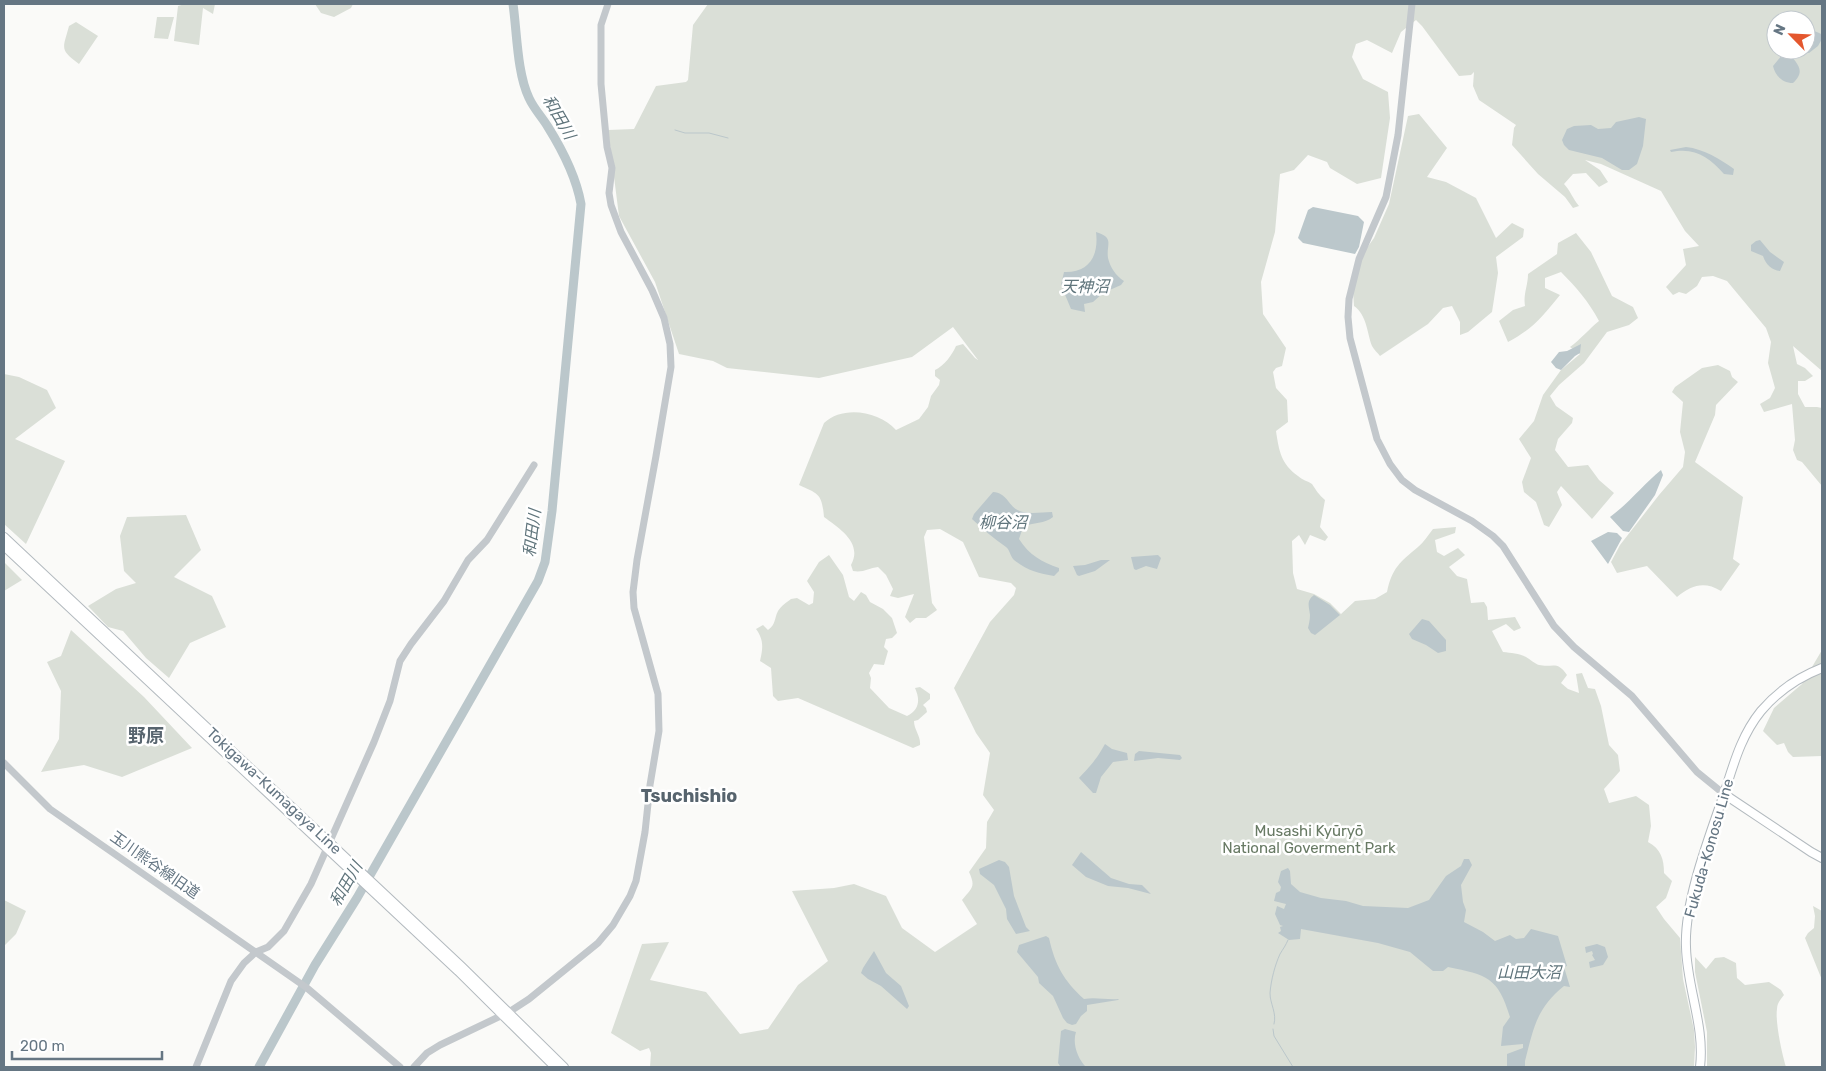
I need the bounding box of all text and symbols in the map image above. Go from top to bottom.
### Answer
north arrow [1766,10,1816,60]
text: N [1770,22,1789,38]
water label: 和田川 [539,91,580,144]
water label: 天神沼 [1061,277,1111,296]
water label: 和田川 [520,506,545,558]
water label: 柳谷沼 [979,513,1029,532]
street label: Tokigawa-Kumagaya Line [203,724,345,858]
district label: 野原 [128,725,164,747]
street label: Fukuda-Konosu Line [1681,777,1737,919]
district label: Tsuchishio [641,785,737,807]
park label: Musashi Kyūryō National Goverment Park [1222,822,1396,857]
street label: 玉川熊谷線旧道 [107,828,203,902]
water label: 和田川 [326,857,367,910]
water label: 山田大沼 [1497,963,1563,982]
scale bar [12,1028,162,1060]
text: 200 m [20,1037,65,1055]

